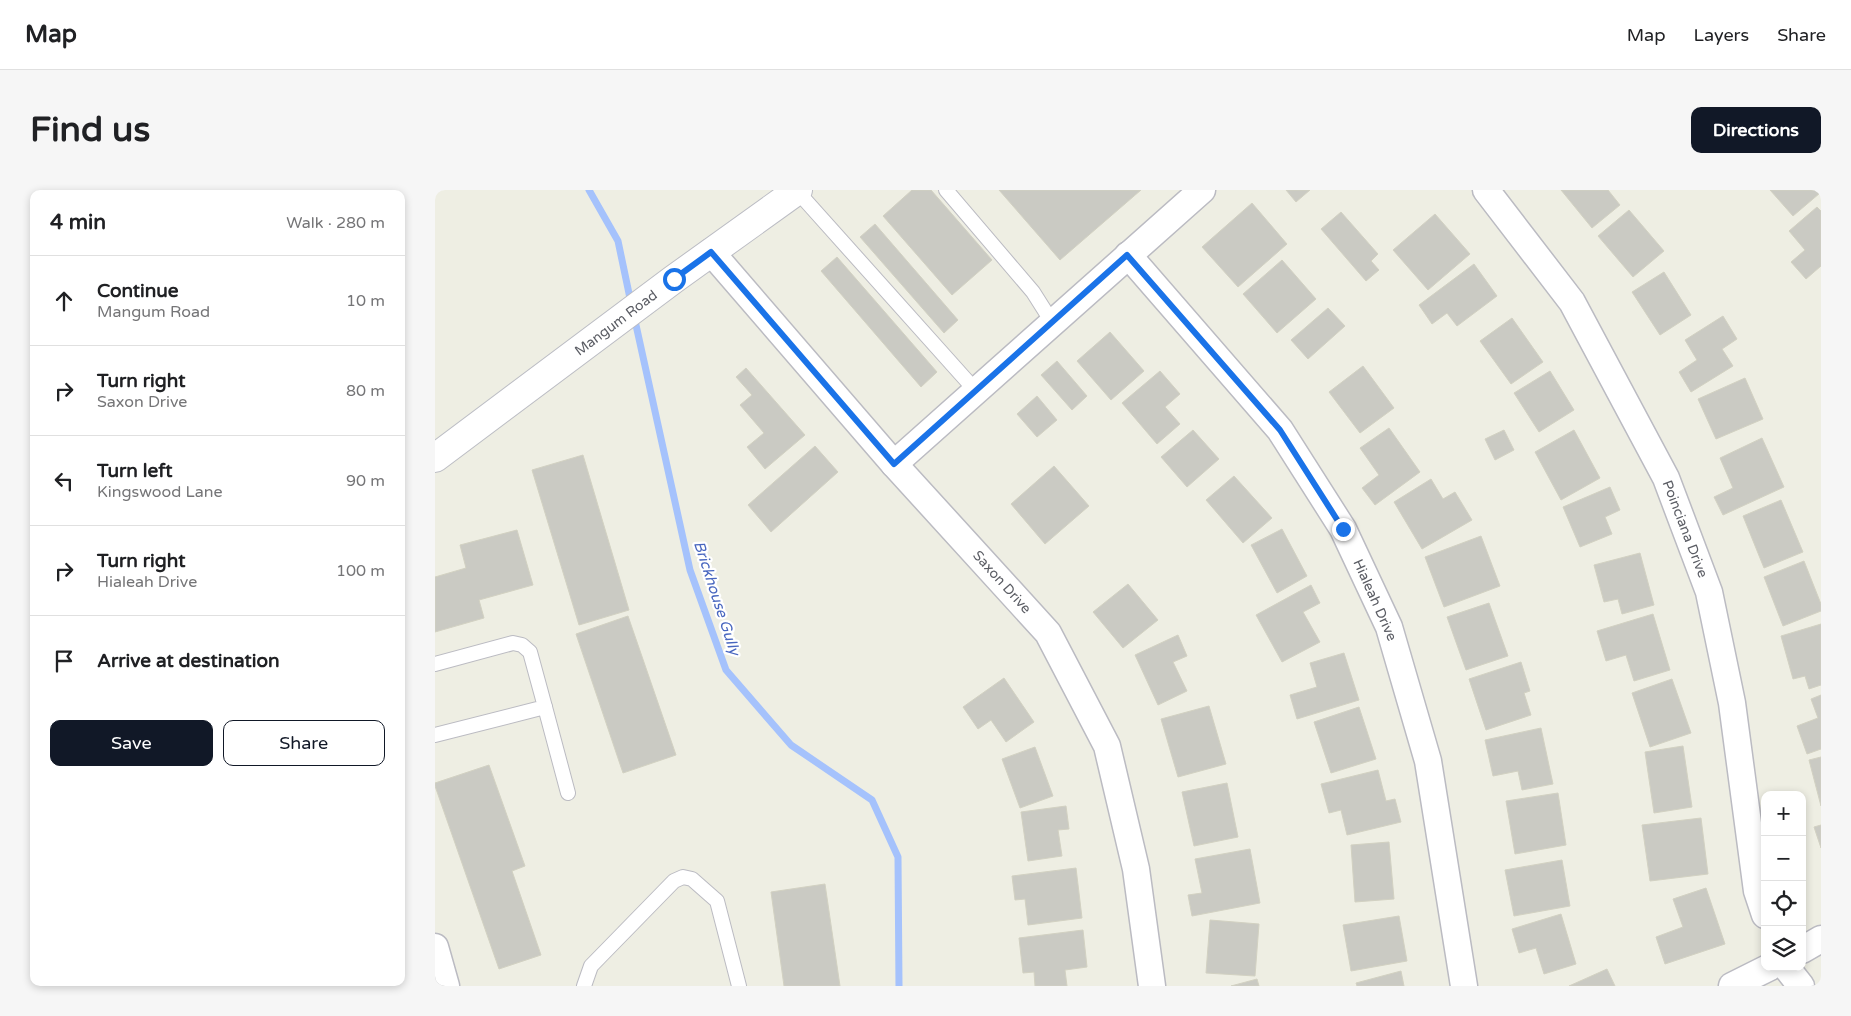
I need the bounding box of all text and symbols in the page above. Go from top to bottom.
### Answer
text: Map [25,20,77,49]
text: Map [1627,24,1666,46]
text: Layers [1694,24,1749,46]
text: Share [1777,24,1826,46]
button: Directions [1691,107,1821,153]
text: Find us [30,109,150,151]
text: 4 min [50,210,106,235]
text: Walk · 280 m [286,213,385,233]
route start [663,268,686,291]
text: Continue [97,280,179,302]
street label: Mangum Road [571,286,661,360]
icon: ahead [50,287,78,315]
text: 10 m [346,291,385,311]
text: Mangum Road [97,302,210,322]
text: Turn right [97,370,185,392]
icon: right [50,377,78,405]
text: 80 m [346,381,385,401]
text: Saxon Drive [97,392,187,412]
text: Turn left [97,460,173,482]
icon: left [50,467,78,495]
text: 90 m [346,471,385,491]
street label: Poinciana Drive [1659,478,1711,580]
text: Kingswood Lane [97,482,222,502]
route end [1332,518,1355,541]
water label: Brickhouse Gully [690,539,745,659]
street label: Saxon Drive [969,547,1035,617]
text: Turn right [97,550,185,572]
street label: Hialeah Drive [1349,556,1401,644]
icon: right [50,557,78,585]
text: 100 m [336,561,385,581]
text: Hialeah Drive [97,572,197,592]
icon: arrive [50,647,78,675]
text: Arrive at destination [97,650,280,672]
button: Save [50,720,213,766]
button: Share [223,720,385,766]
map controls [1761,791,1806,971]
button: + [1761,791,1806,836]
button: − [1761,836,1806,881]
button: locate [1761,881,1806,926]
button: layers [1761,926,1806,971]

